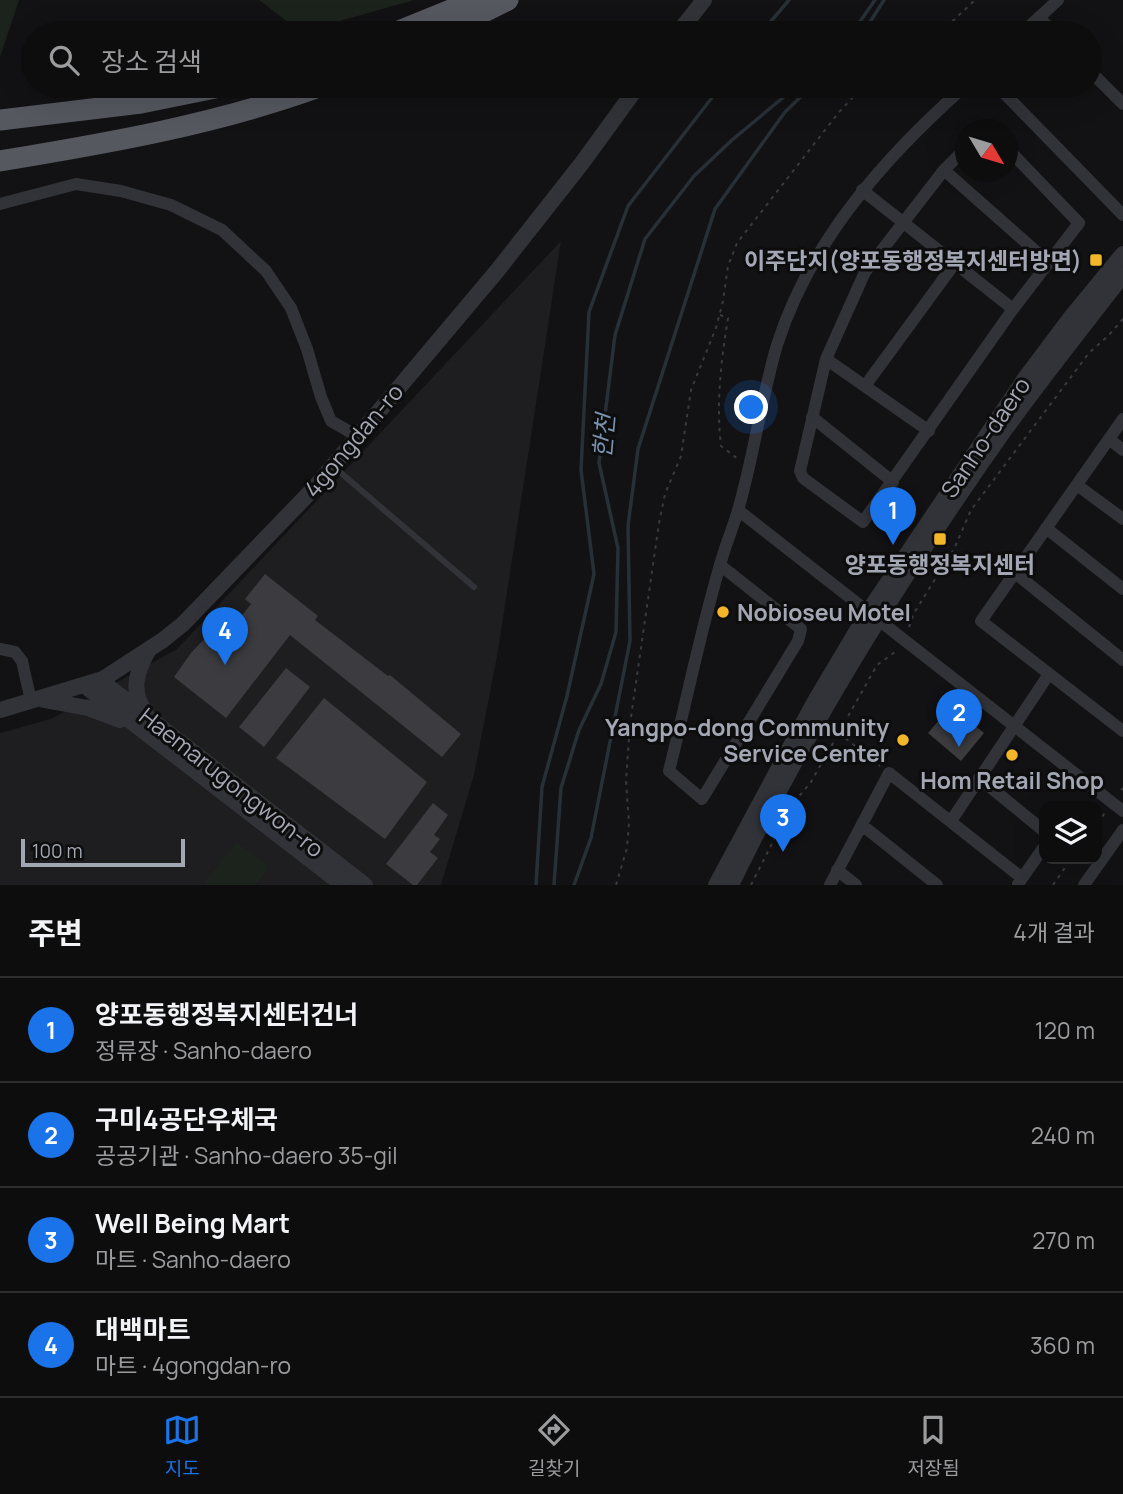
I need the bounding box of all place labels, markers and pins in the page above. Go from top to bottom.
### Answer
place label: 이주단지(양포동행정복지센터방면) [744,244,1082,276]
marker: 이주단지(양포동행정복지센터방면) [1088,252,1104,268]
pin: 1 [870,487,916,545]
marker: 양포동행정복지센터 [932,531,948,547]
place label: 양포동행정복지센터 [845,548,1035,580]
place label: Nobioseu Motel [737,596,911,628]
marker: Nobioseu Motel [715,604,731,620]
pin: 4 [202,607,248,665]
pin: 2 [936,689,982,747]
place label: Yangpo-dong Community Service Center [605,711,889,769]
marker: Yangpo-dong Community Service Center [895,732,911,748]
marker: Hom Retail Shop [1004,747,1020,763]
place label: Hom Retail Shop [920,764,1104,796]
pin: 3 [760,794,806,852]

